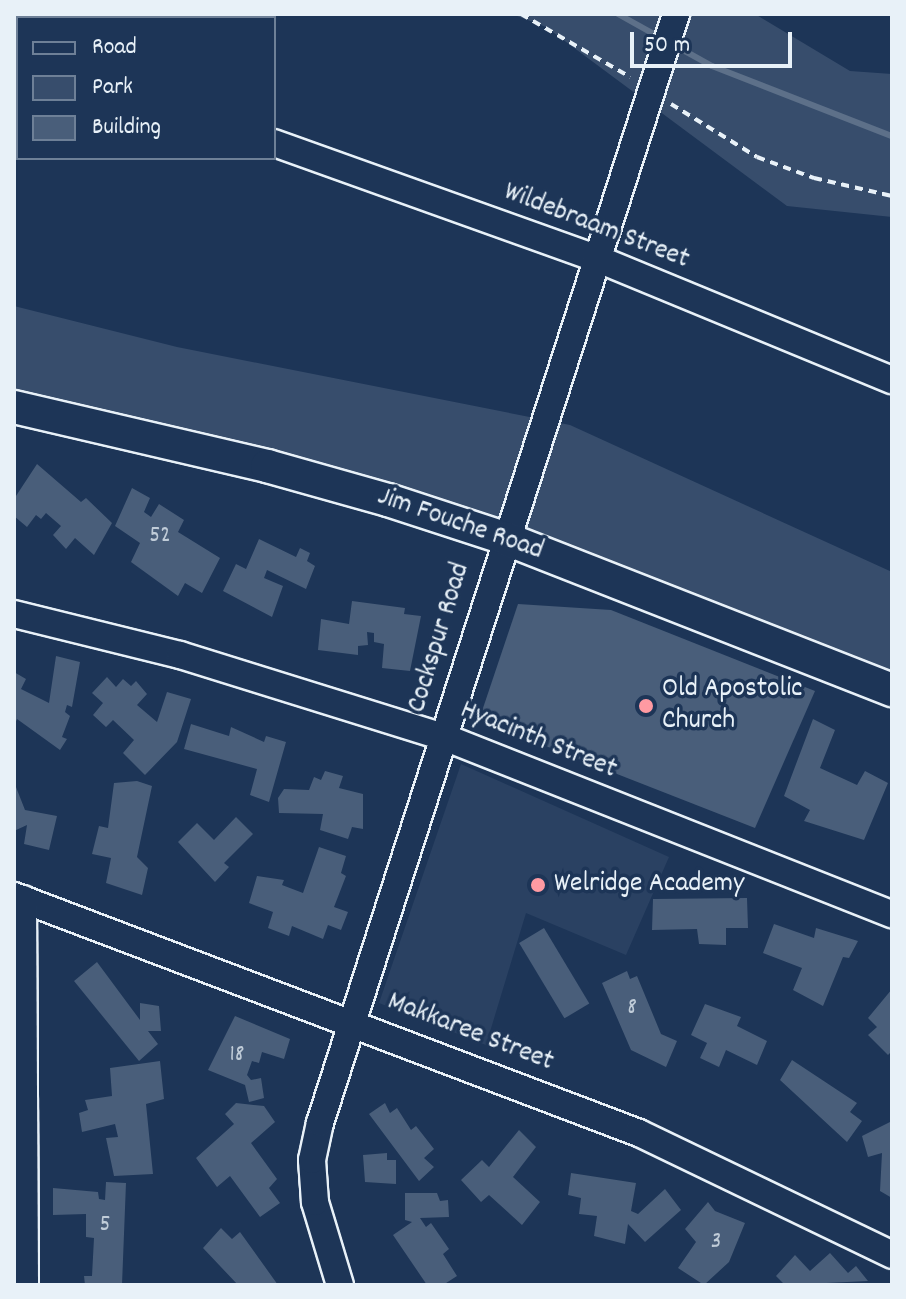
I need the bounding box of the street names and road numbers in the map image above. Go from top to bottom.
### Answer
street label: Wildebraam Street [499,176,693,278]
street label: Jim Fouche Road [373,481,547,569]
street label: Cockspur Road [401,559,479,717]
street label: Hyacinth Street [455,694,621,788]
street label: Makkaree Street [382,986,558,1080]

